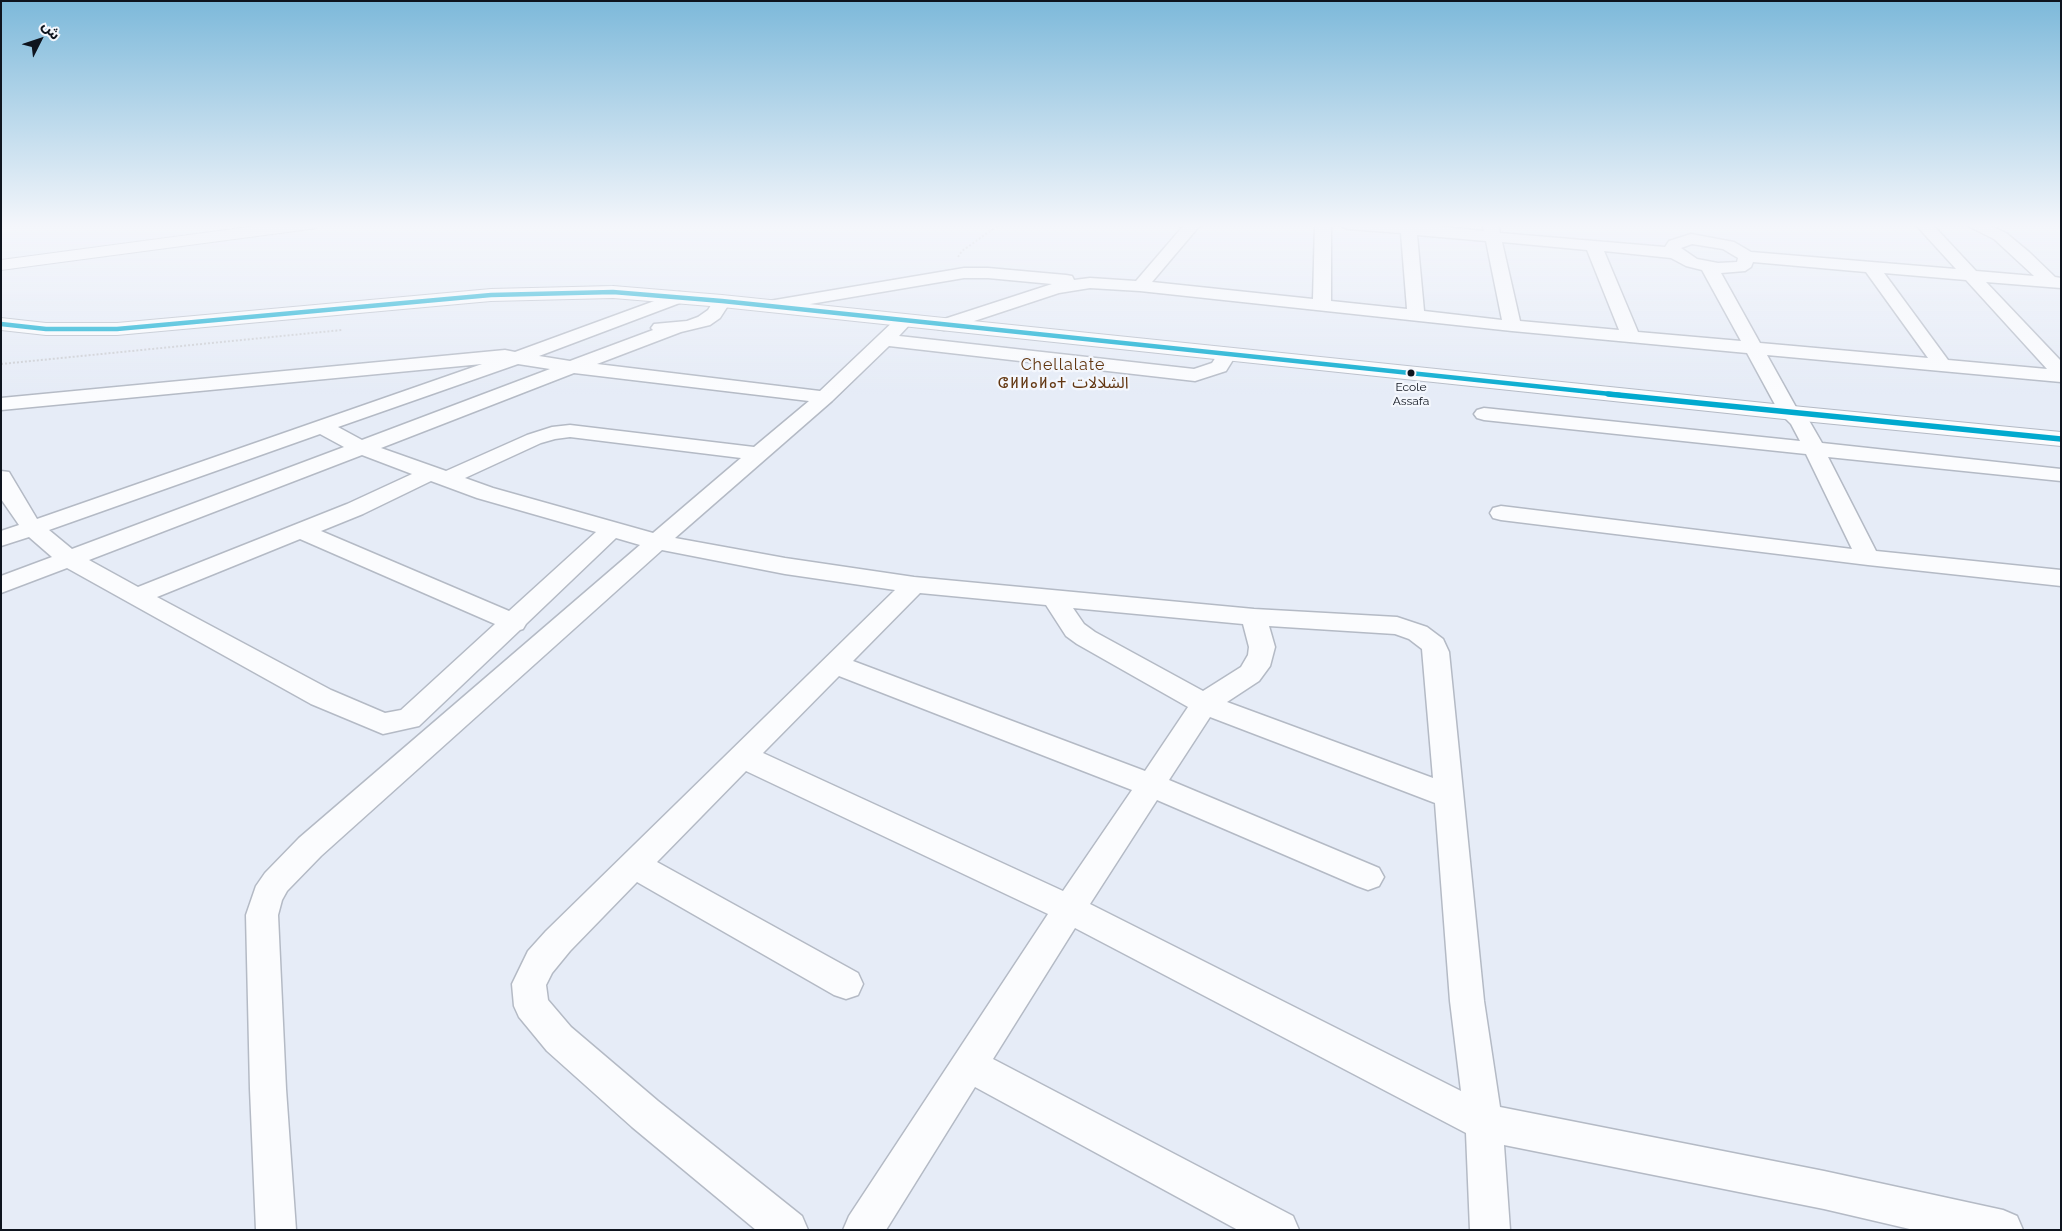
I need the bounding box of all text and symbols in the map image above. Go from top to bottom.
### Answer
north arrow [15,15,65,65]
text: ش [39,18,64,43]
district label: Chellalate ⵛⵍⵍⴰⵍⴰⵜ الشلالات [1001,355,1125,393]
marker: Ecole Assafa [1406,368,1416,378]
place label: Ecole Assafa [1393,380,1429,408]

